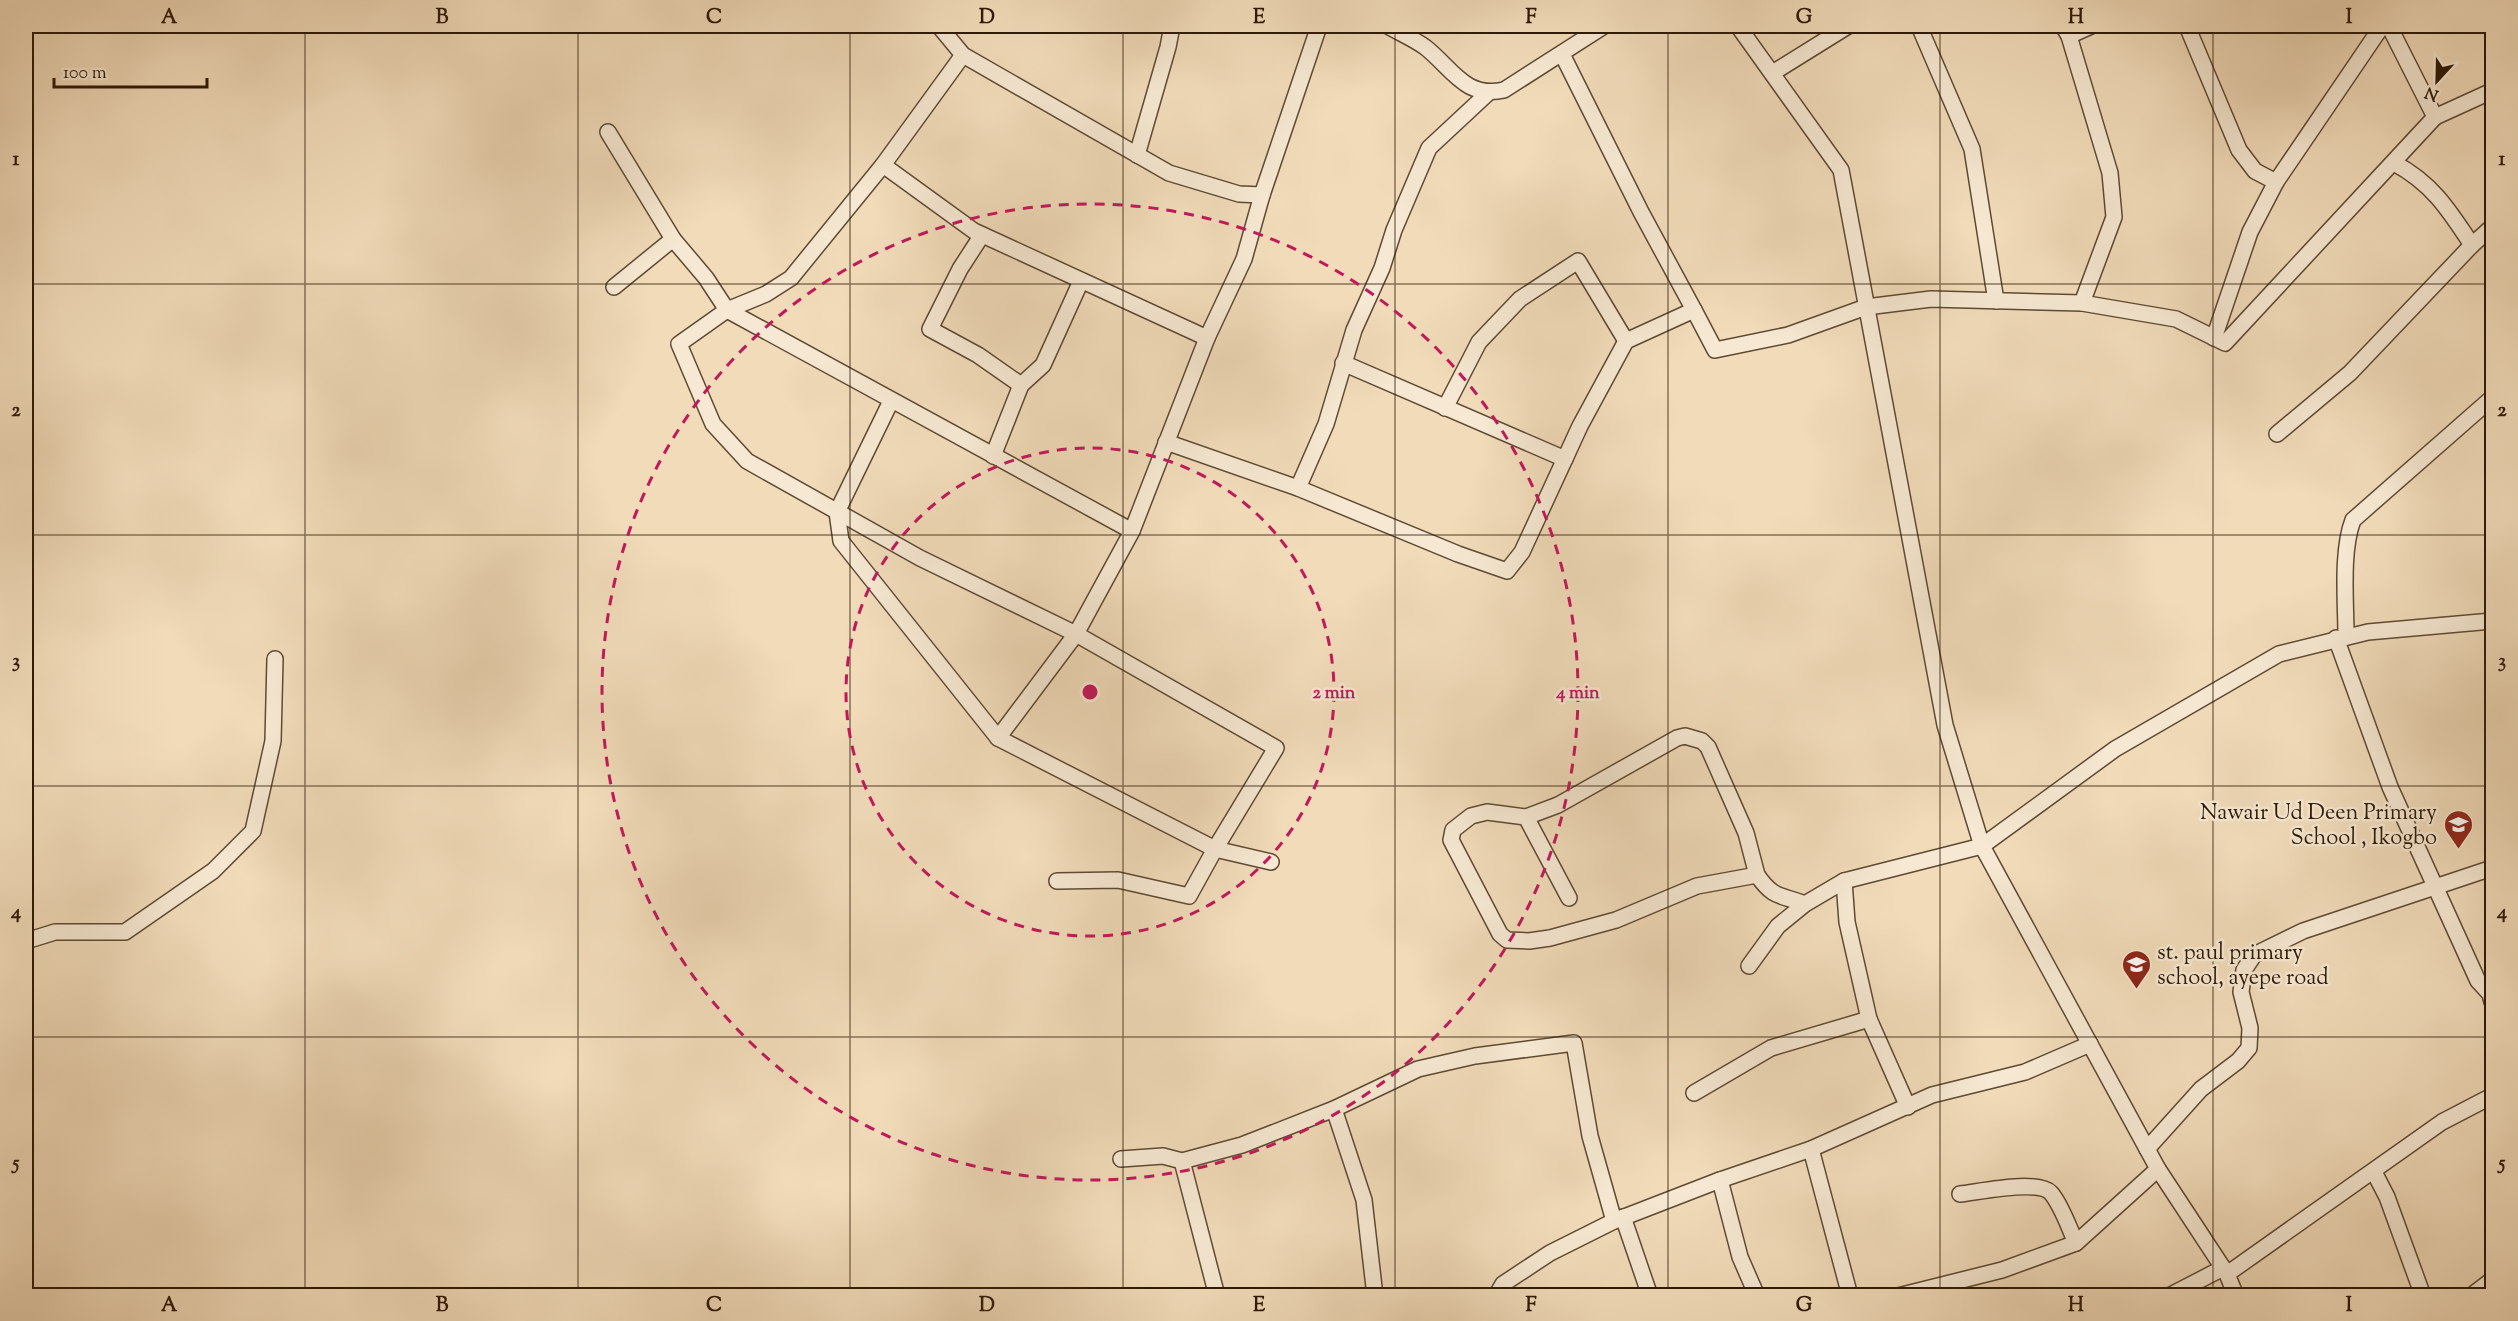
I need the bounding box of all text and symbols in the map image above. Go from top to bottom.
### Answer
text: A [161,4,178,33]
text: B [436,4,449,33]
text: C [706,4,722,33]
text: D [979,4,995,33]
text: E [1253,4,1266,33]
text: F [1525,4,1537,33]
text: G [1796,4,1813,33]
text: H [2068,4,2084,33]
text: I [2346,4,2353,33]
scale bar [54,51,207,89]
north arrow [2407,51,2467,111]
text: 100 m [63,61,107,87]
text: N [2422,79,2443,106]
text: 1 [13,146,20,175]
text: 1 [2499,146,2506,175]
text: 2 [11,397,21,426]
text: 2 [2497,397,2507,426]
text: 3 [12,648,20,677]
text: 3 [2498,648,2506,677]
text: 2 min [1313,681,1356,707]
text: 4 min [1555,681,1600,707]
centre of rings [1080,682,1100,702]
place label: Nawair Ud Deen Primary School , Ikogbo [2200,798,2437,855]
school or university icon: Nawair Ud Deen Primary School , Ikogbo [2442,808,2474,850]
text: 4 [10,899,21,928]
text: 4 [2496,899,2507,928]
place label: st. paul primary school, ayepe road [2157,938,2329,995]
school or university icon: st. paul primary school, ayepe road [2120,948,2152,990]
text: 5 [11,1150,20,1179]
text: 5 [2497,1150,2506,1179]
text: A [161,1292,178,1321]
text: B [436,1292,449,1321]
text: C [706,1292,722,1321]
text: D [979,1292,995,1321]
text: E [1253,1292,1266,1321]
text: F [1525,1292,1537,1321]
text: G [1796,1292,1813,1321]
text: H [2068,1292,2084,1321]
text: I [2346,1292,2353,1321]

